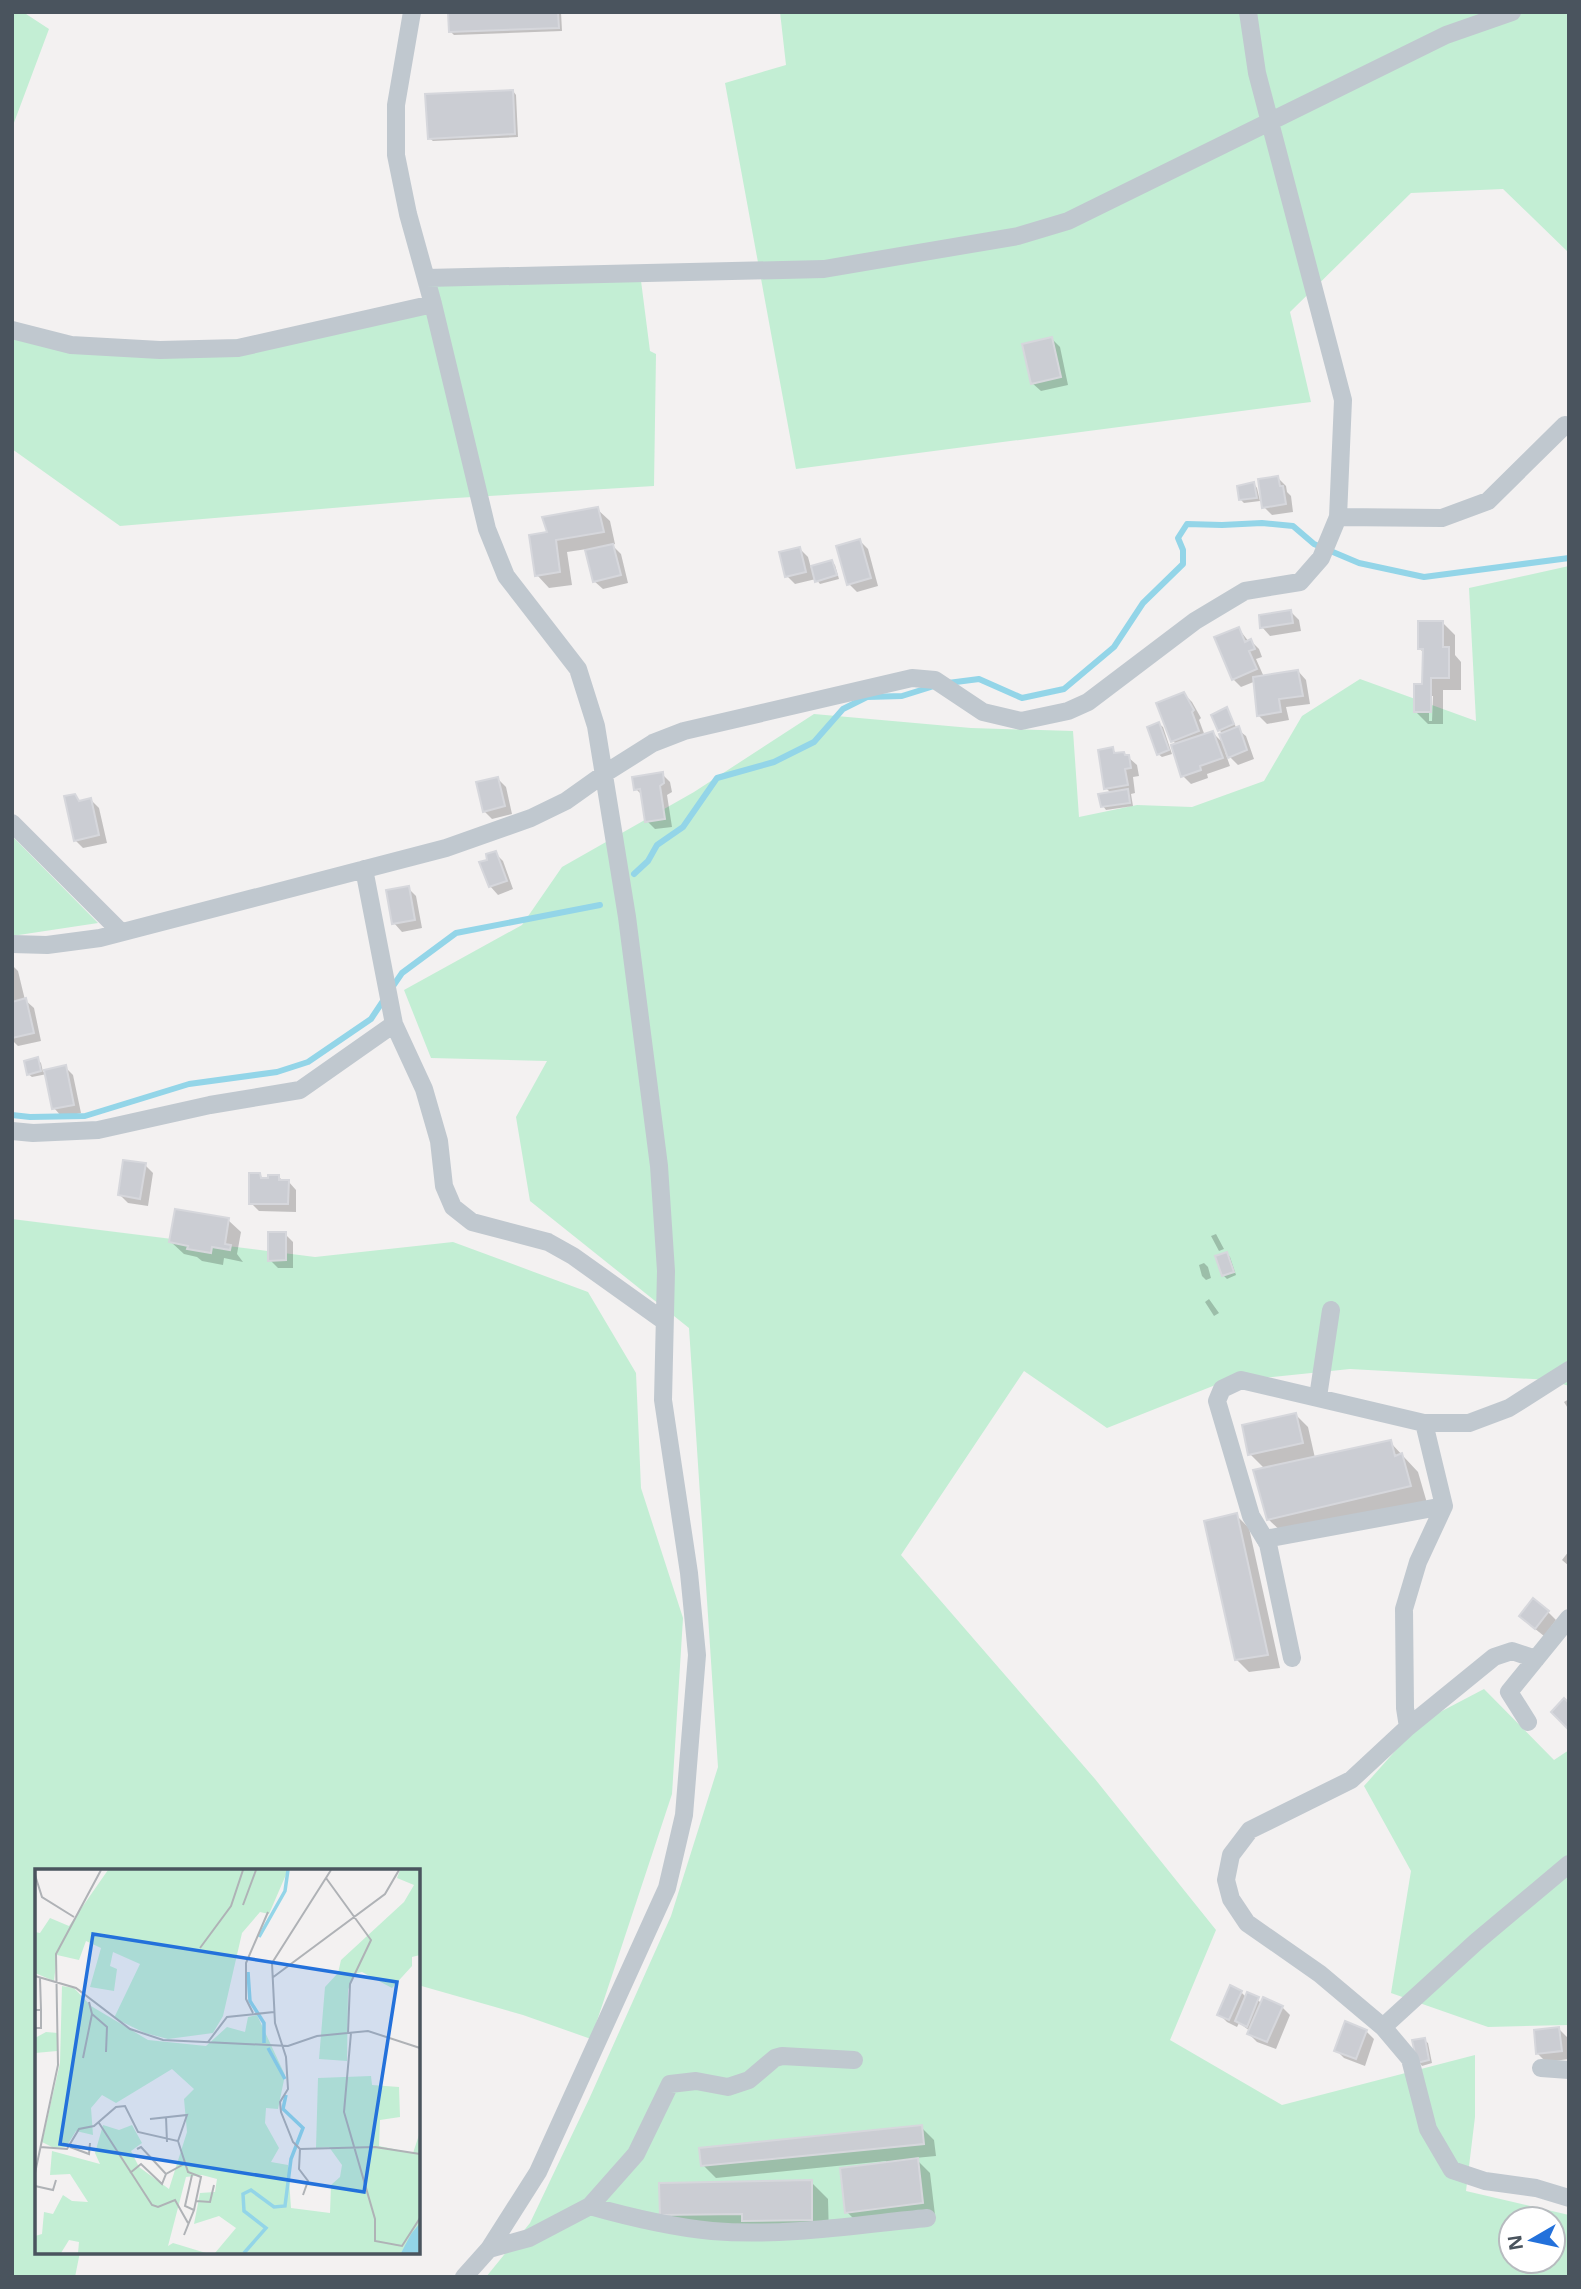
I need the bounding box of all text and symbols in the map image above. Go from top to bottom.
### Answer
inset map [35,1869,420,2254]
north arrow [1497,2205,1567,2275]
text: N [1501,2233,1529,2252]

